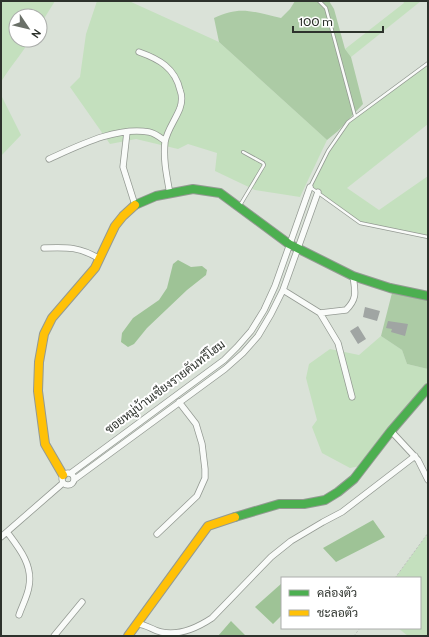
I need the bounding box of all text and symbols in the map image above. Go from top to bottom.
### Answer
north arrow [8,8,48,48]
scale bar [293,8,383,34]
text: 100 m [299,14,333,29]
text: N [28,27,44,41]
street label: ซอยหมู่บ้านเชียงรายคันทรีโฮม [102,337,228,437]
legend [281,577,421,629]
text: คล่องตัว [317,585,357,600]
text: ชะลอตัว [317,605,358,620]

